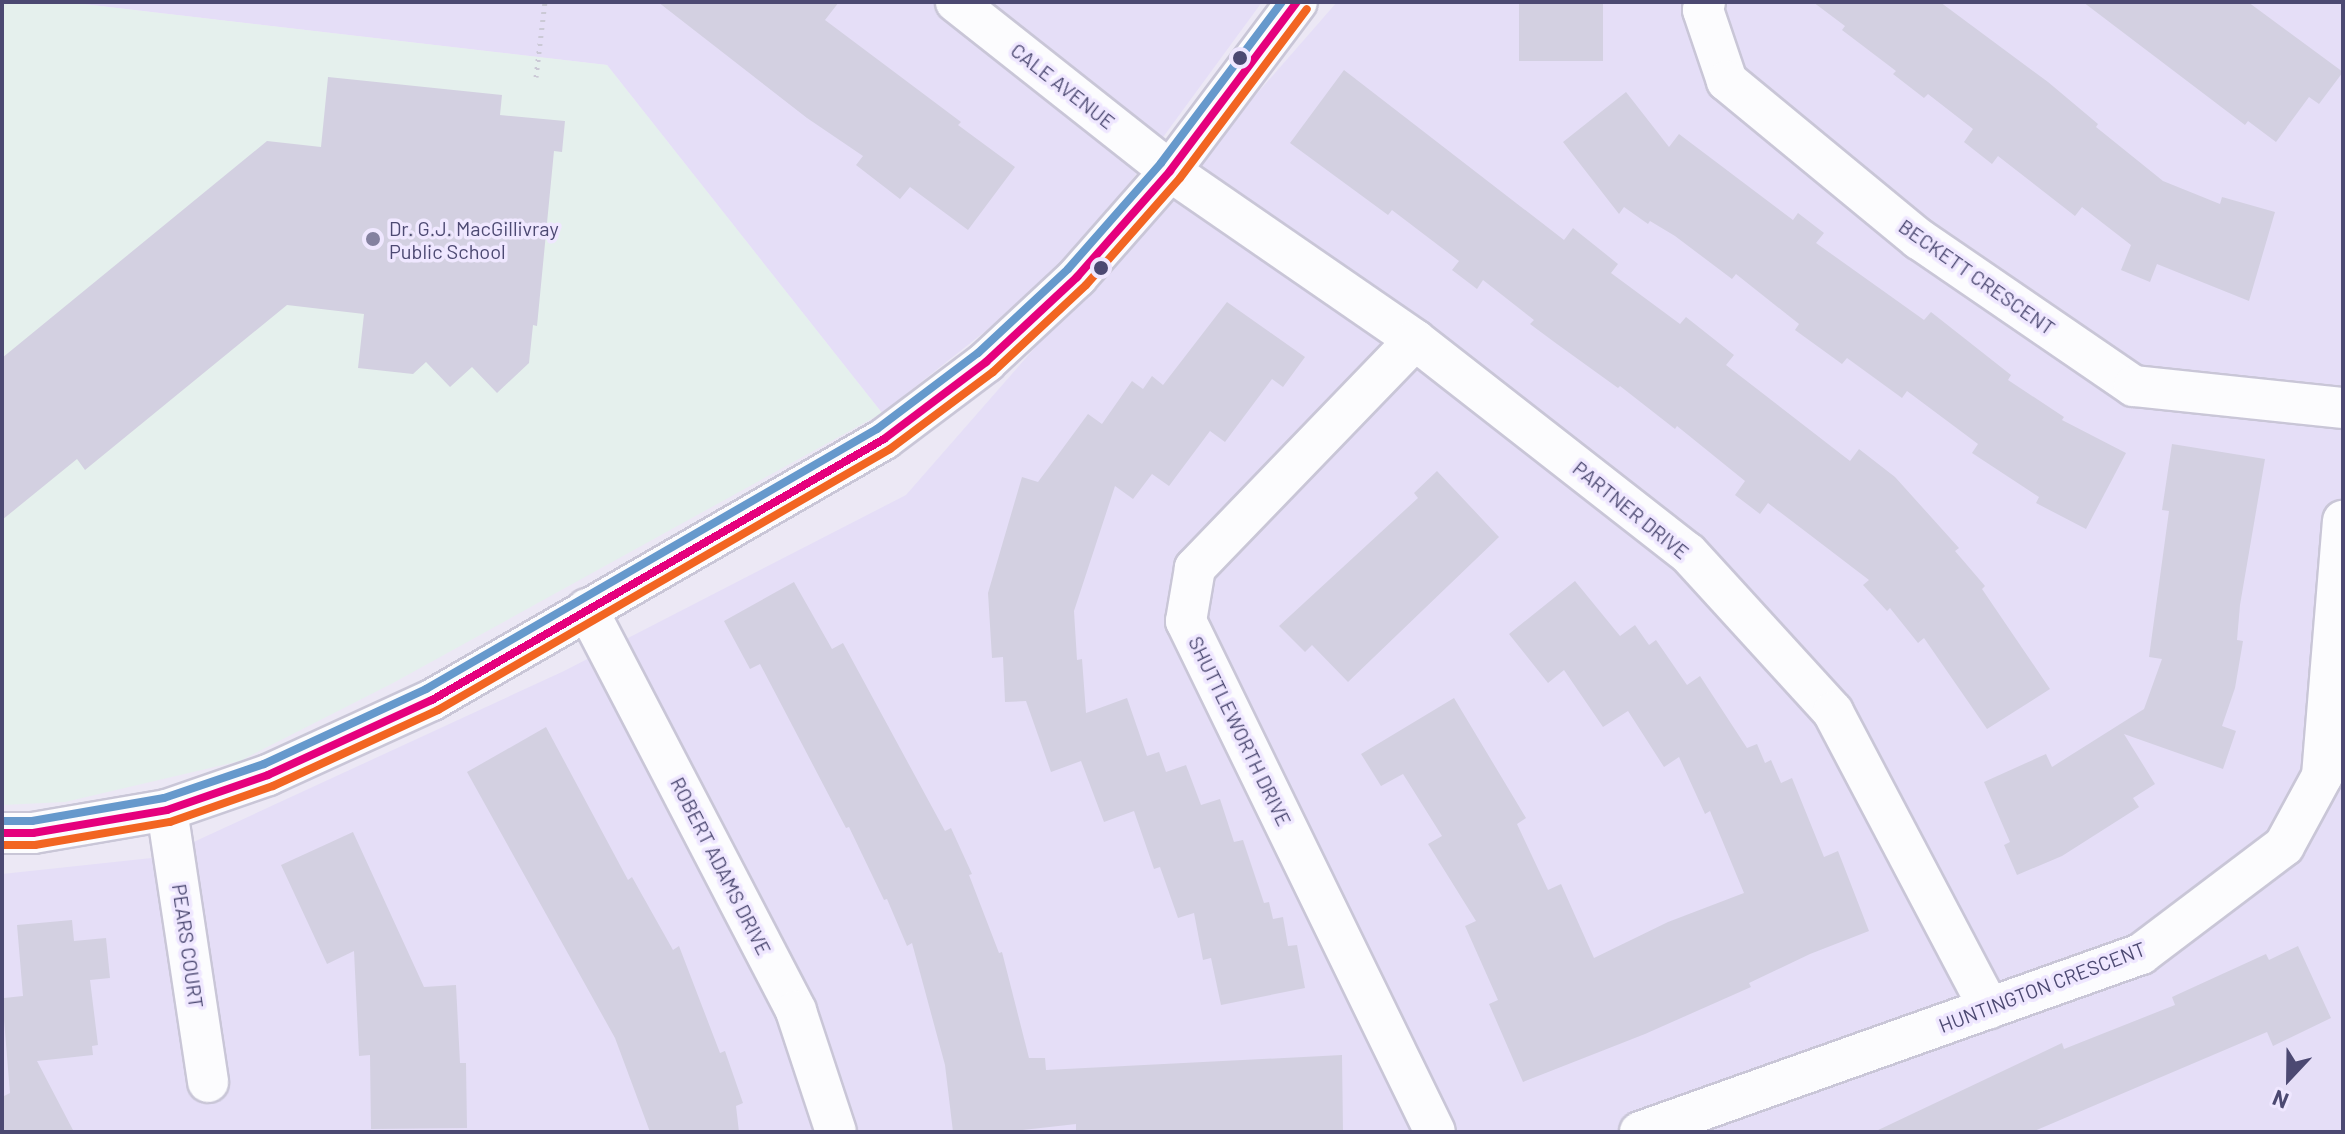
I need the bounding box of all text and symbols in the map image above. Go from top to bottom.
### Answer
street label: CALE AVENUE [1006,38,1120,134]
unlabelled marker [1232,50,1248,66]
street label: BECKETT CRESCENT [1894,214,2060,340]
place label: Dr. G.J. MacGillivray Public School [389,216,559,263]
marker: Dr. G.J. MacGillivray Public School [364,230,382,248]
unlabelled marker [1093,260,1109,276]
street label: PARTNER DRIVE [1568,456,1694,564]
street label: SHUTTLEWORTH DRIVE [1184,632,1296,830]
street label: ROBERT ADAMS DRIVE [666,773,776,959]
street label: PEARS COURT [167,882,209,1010]
street label: HUNTINGTON CRESCENT [1935,936,2149,1038]
north arrow [2249,1038,2329,1118]
text: N [2268,1085,2292,1115]

